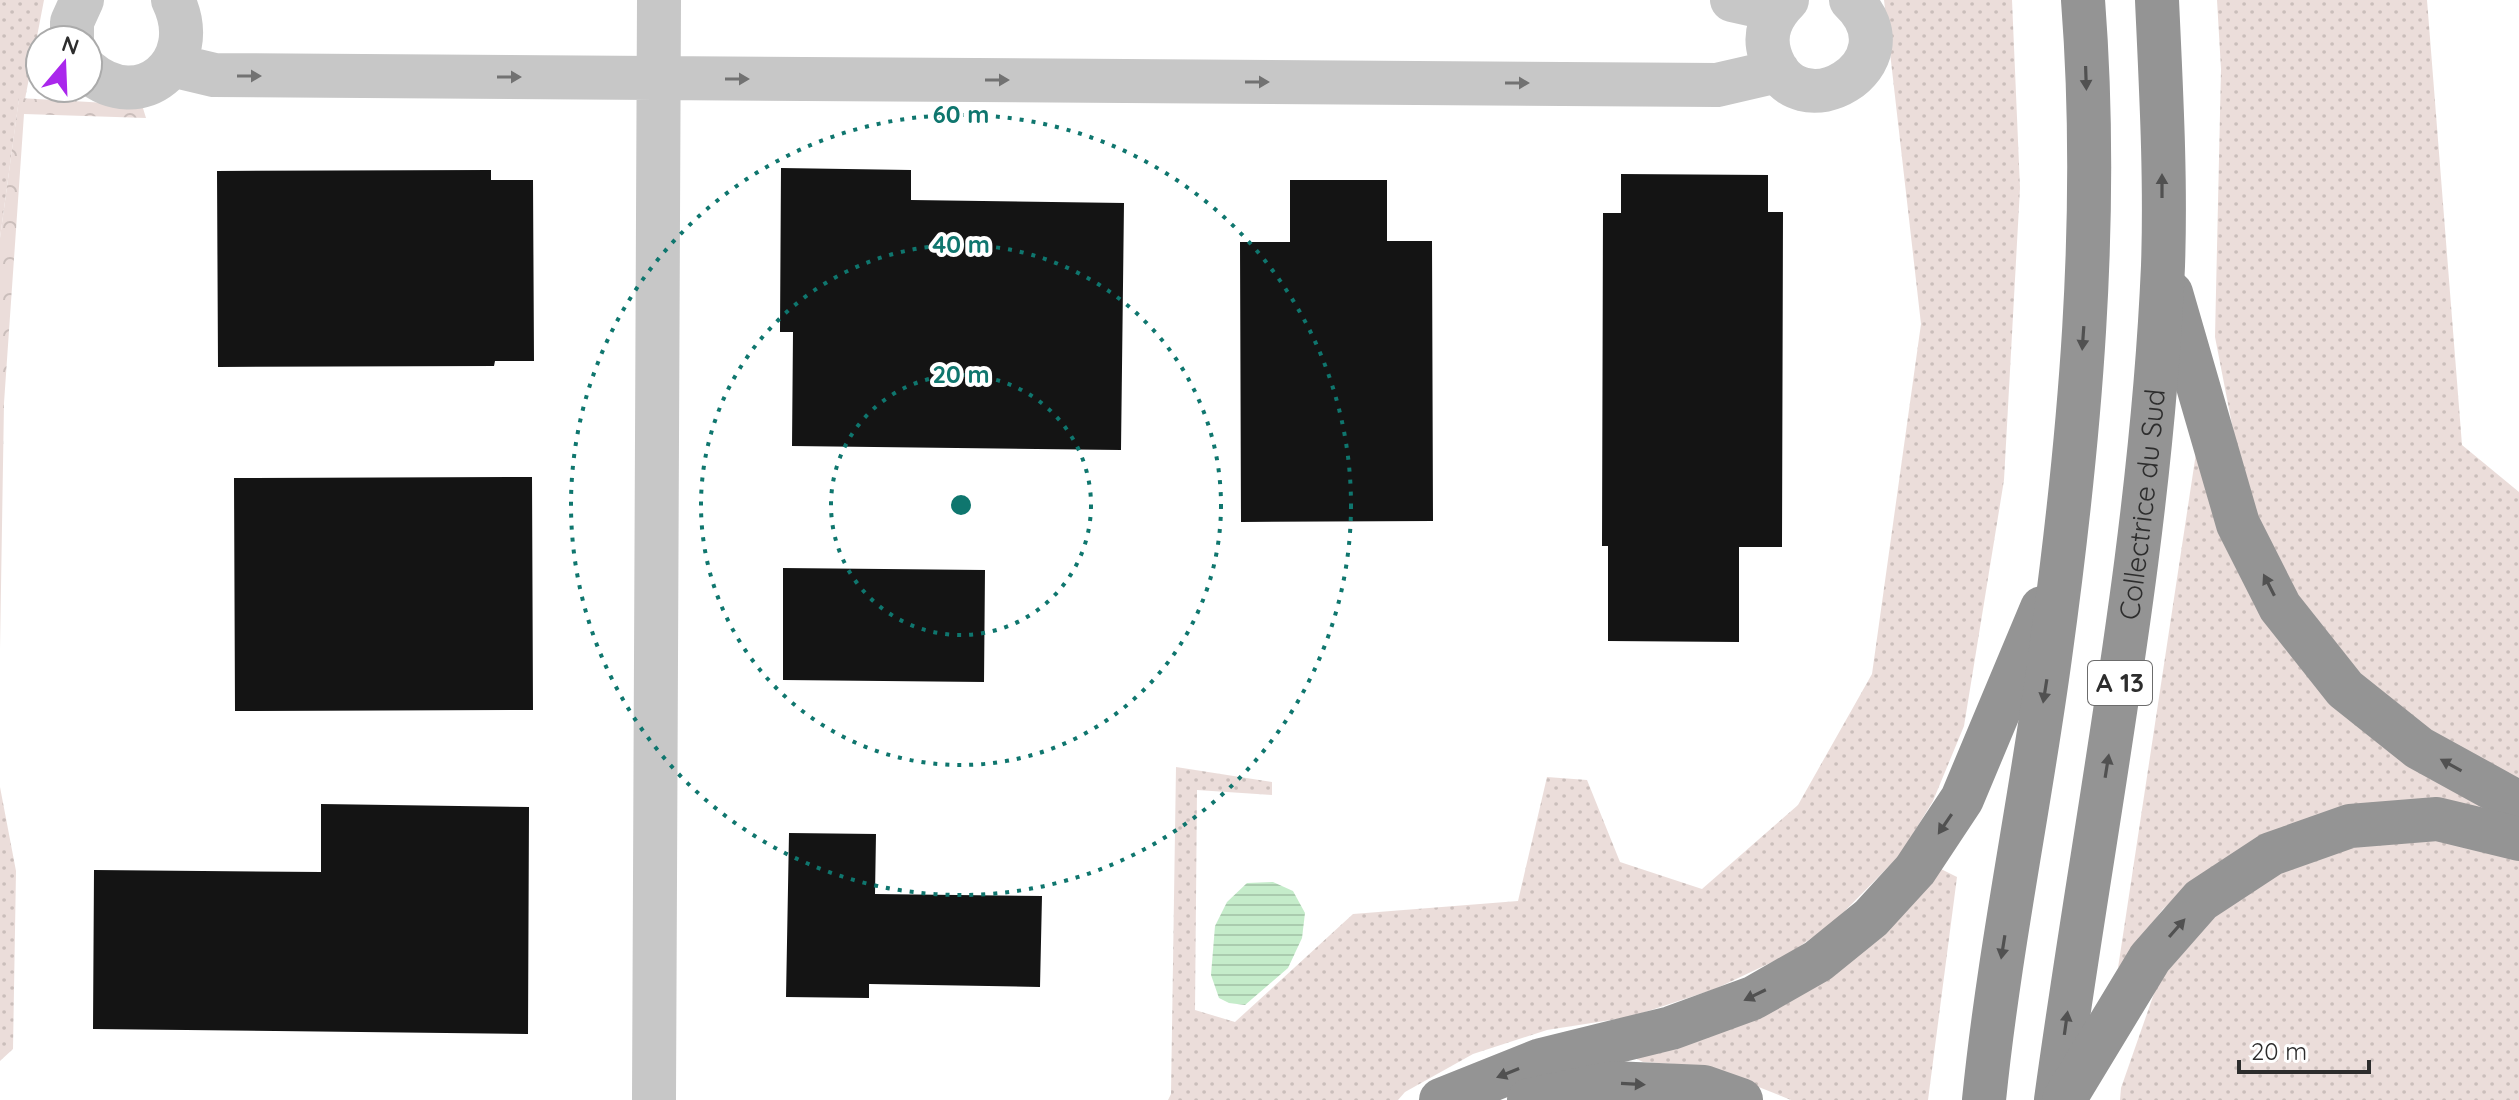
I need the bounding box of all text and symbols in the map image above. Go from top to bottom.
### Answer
north arrow [24,24,104,104]
text: N [58,29,83,61]
one-way arrow [2079,66,2092,91]
one-way arrow [237,69,262,82]
one-way arrow [497,71,522,83]
one-way arrow [725,73,750,85]
one-way arrow [985,74,1010,86]
one-way arrow [1245,76,1270,88]
one-way arrow [1505,77,1530,89]
text: 60 m [933,99,989,129]
one-way arrow [2156,173,2168,198]
text: 40 m [932,229,990,259]
one-way arrow [2076,326,2089,351]
text: 20 m [932,359,990,389]
street label: Collectrice du Sud [2111,387,2172,622]
centre of rings [947,491,975,519]
one-way arrow [2262,574,2275,597]
road number: A 13 [2088,661,2152,705]
one-way arrow [2038,679,2050,704]
one-way arrow [2101,753,2113,778]
one-way arrow [2439,759,2462,772]
one-way arrow [1939,813,1953,835]
one-way arrow [2167,919,2185,938]
one-way arrow [1996,935,2008,960]
one-way arrow [1744,989,1767,1002]
one-way arrow [2060,1010,2073,1035]
scale bar [2239,1024,2369,1074]
text: 20 m [2251,1036,2307,1066]
one-way arrow [1496,1067,1520,1080]
one-way arrow [1621,1078,1646,1091]

